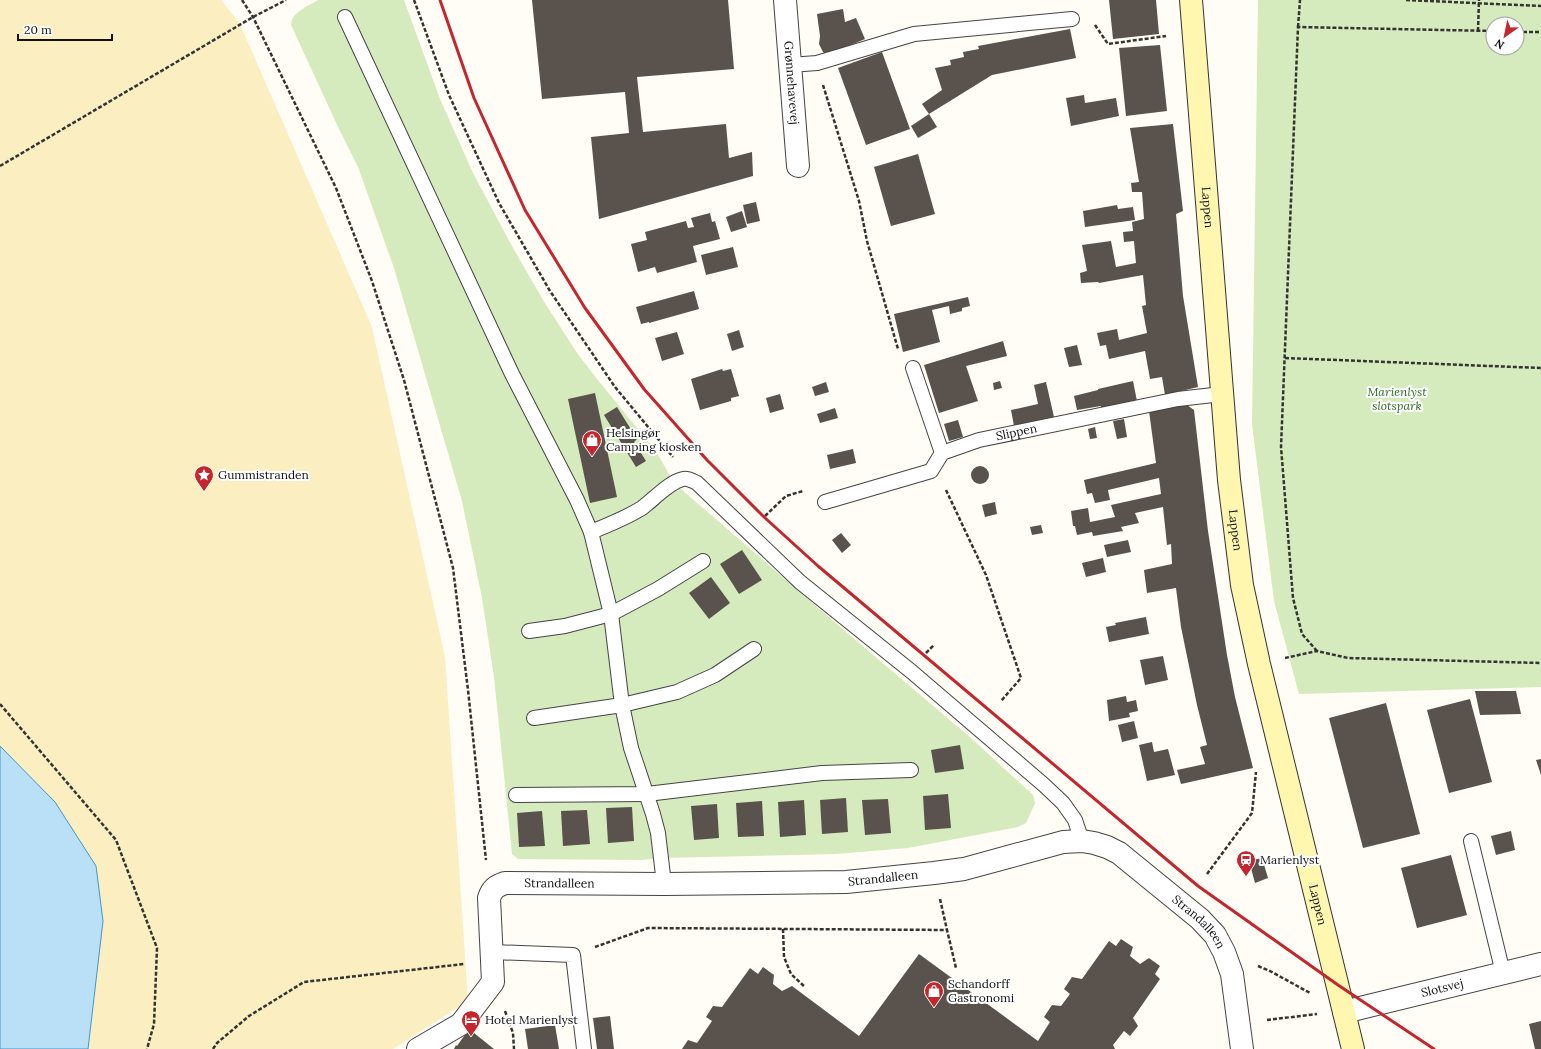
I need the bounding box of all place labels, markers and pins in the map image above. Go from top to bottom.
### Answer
place label: Helsingør Camping kiosken [606,425,701,454]
shop icon: Helsingør Camping kiosken [581,429,603,457]
place icon: Gummistranden [193,464,215,492]
place label: Gummistranden [218,467,309,482]
station icon: Marienlyst [1235,849,1257,877]
place label: Marienlyst [1260,852,1320,867]
place label: Schandorff Gastronomi [948,976,1014,1005]
shop icon: Schandorff Gastronomi [923,980,945,1008]
hotel icon: Hotel Marienlyst [460,1009,482,1037]
place label: Hotel Marienlyst [485,1012,578,1027]

